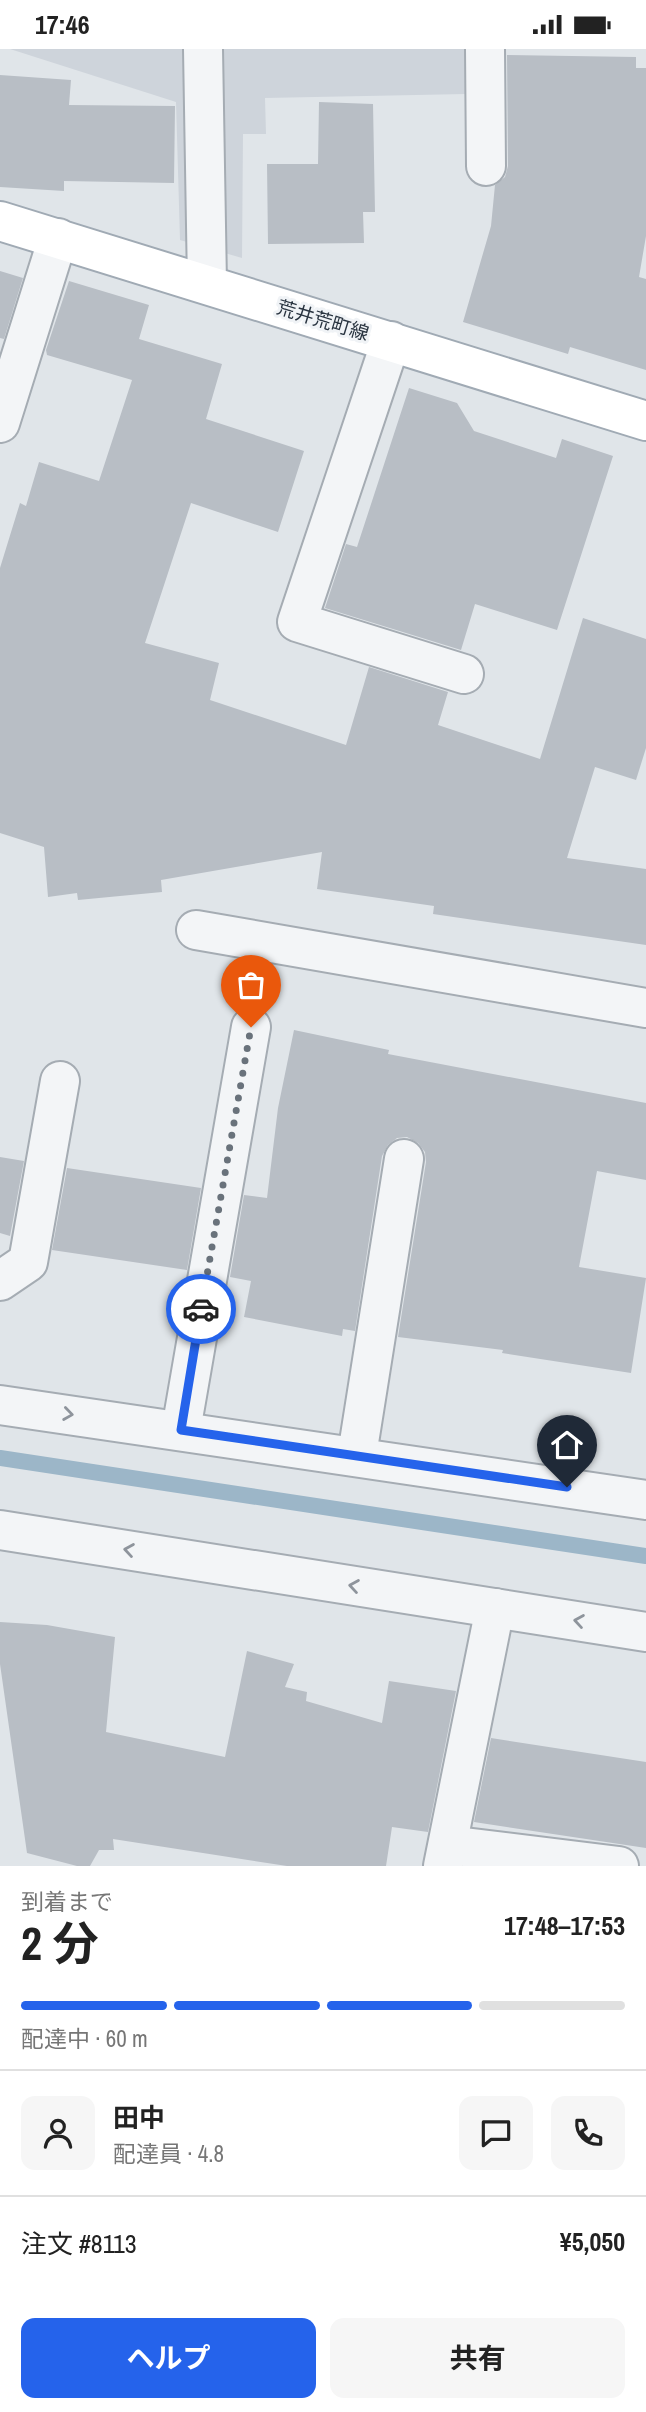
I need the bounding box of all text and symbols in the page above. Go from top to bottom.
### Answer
text: 17:46 [35,7,90,42]
street label: 荒井荒町線 [274,294,372,346]
pin [221,955,281,1027]
icon: bag [232,966,270,1004]
courier [166,1274,236,1344]
icon: car [182,1290,220,1328]
one-way arrow [62,1406,73,1421]
pin [537,1415,597,1487]
icon: home [548,1426,586,1464]
one-way arrow [123,1543,135,1558]
one-way arrow [348,1578,360,1593]
one-way arrow [573,1614,585,1629]
text: 到着まで [21,1886,113,1917]
text: 17:48–17:53 [504,1908,625,1943]
text: 2 分 [21,1912,98,1974]
text: 配達中 · 60 m [21,2023,148,2054]
button: person [21,2096,95,2170]
button: chat [459,2096,533,2170]
button: phone [551,2096,625,2170]
text: 田中 [113,2100,165,2135]
text: 配達員 · 4.8 [113,2138,224,2169]
text: ¥5,050 [560,2224,625,2259]
text: 注文 #8113 [21,2226,137,2261]
button: ヘルプ [21,2318,316,2398]
button: 共有 [330,2318,625,2398]

